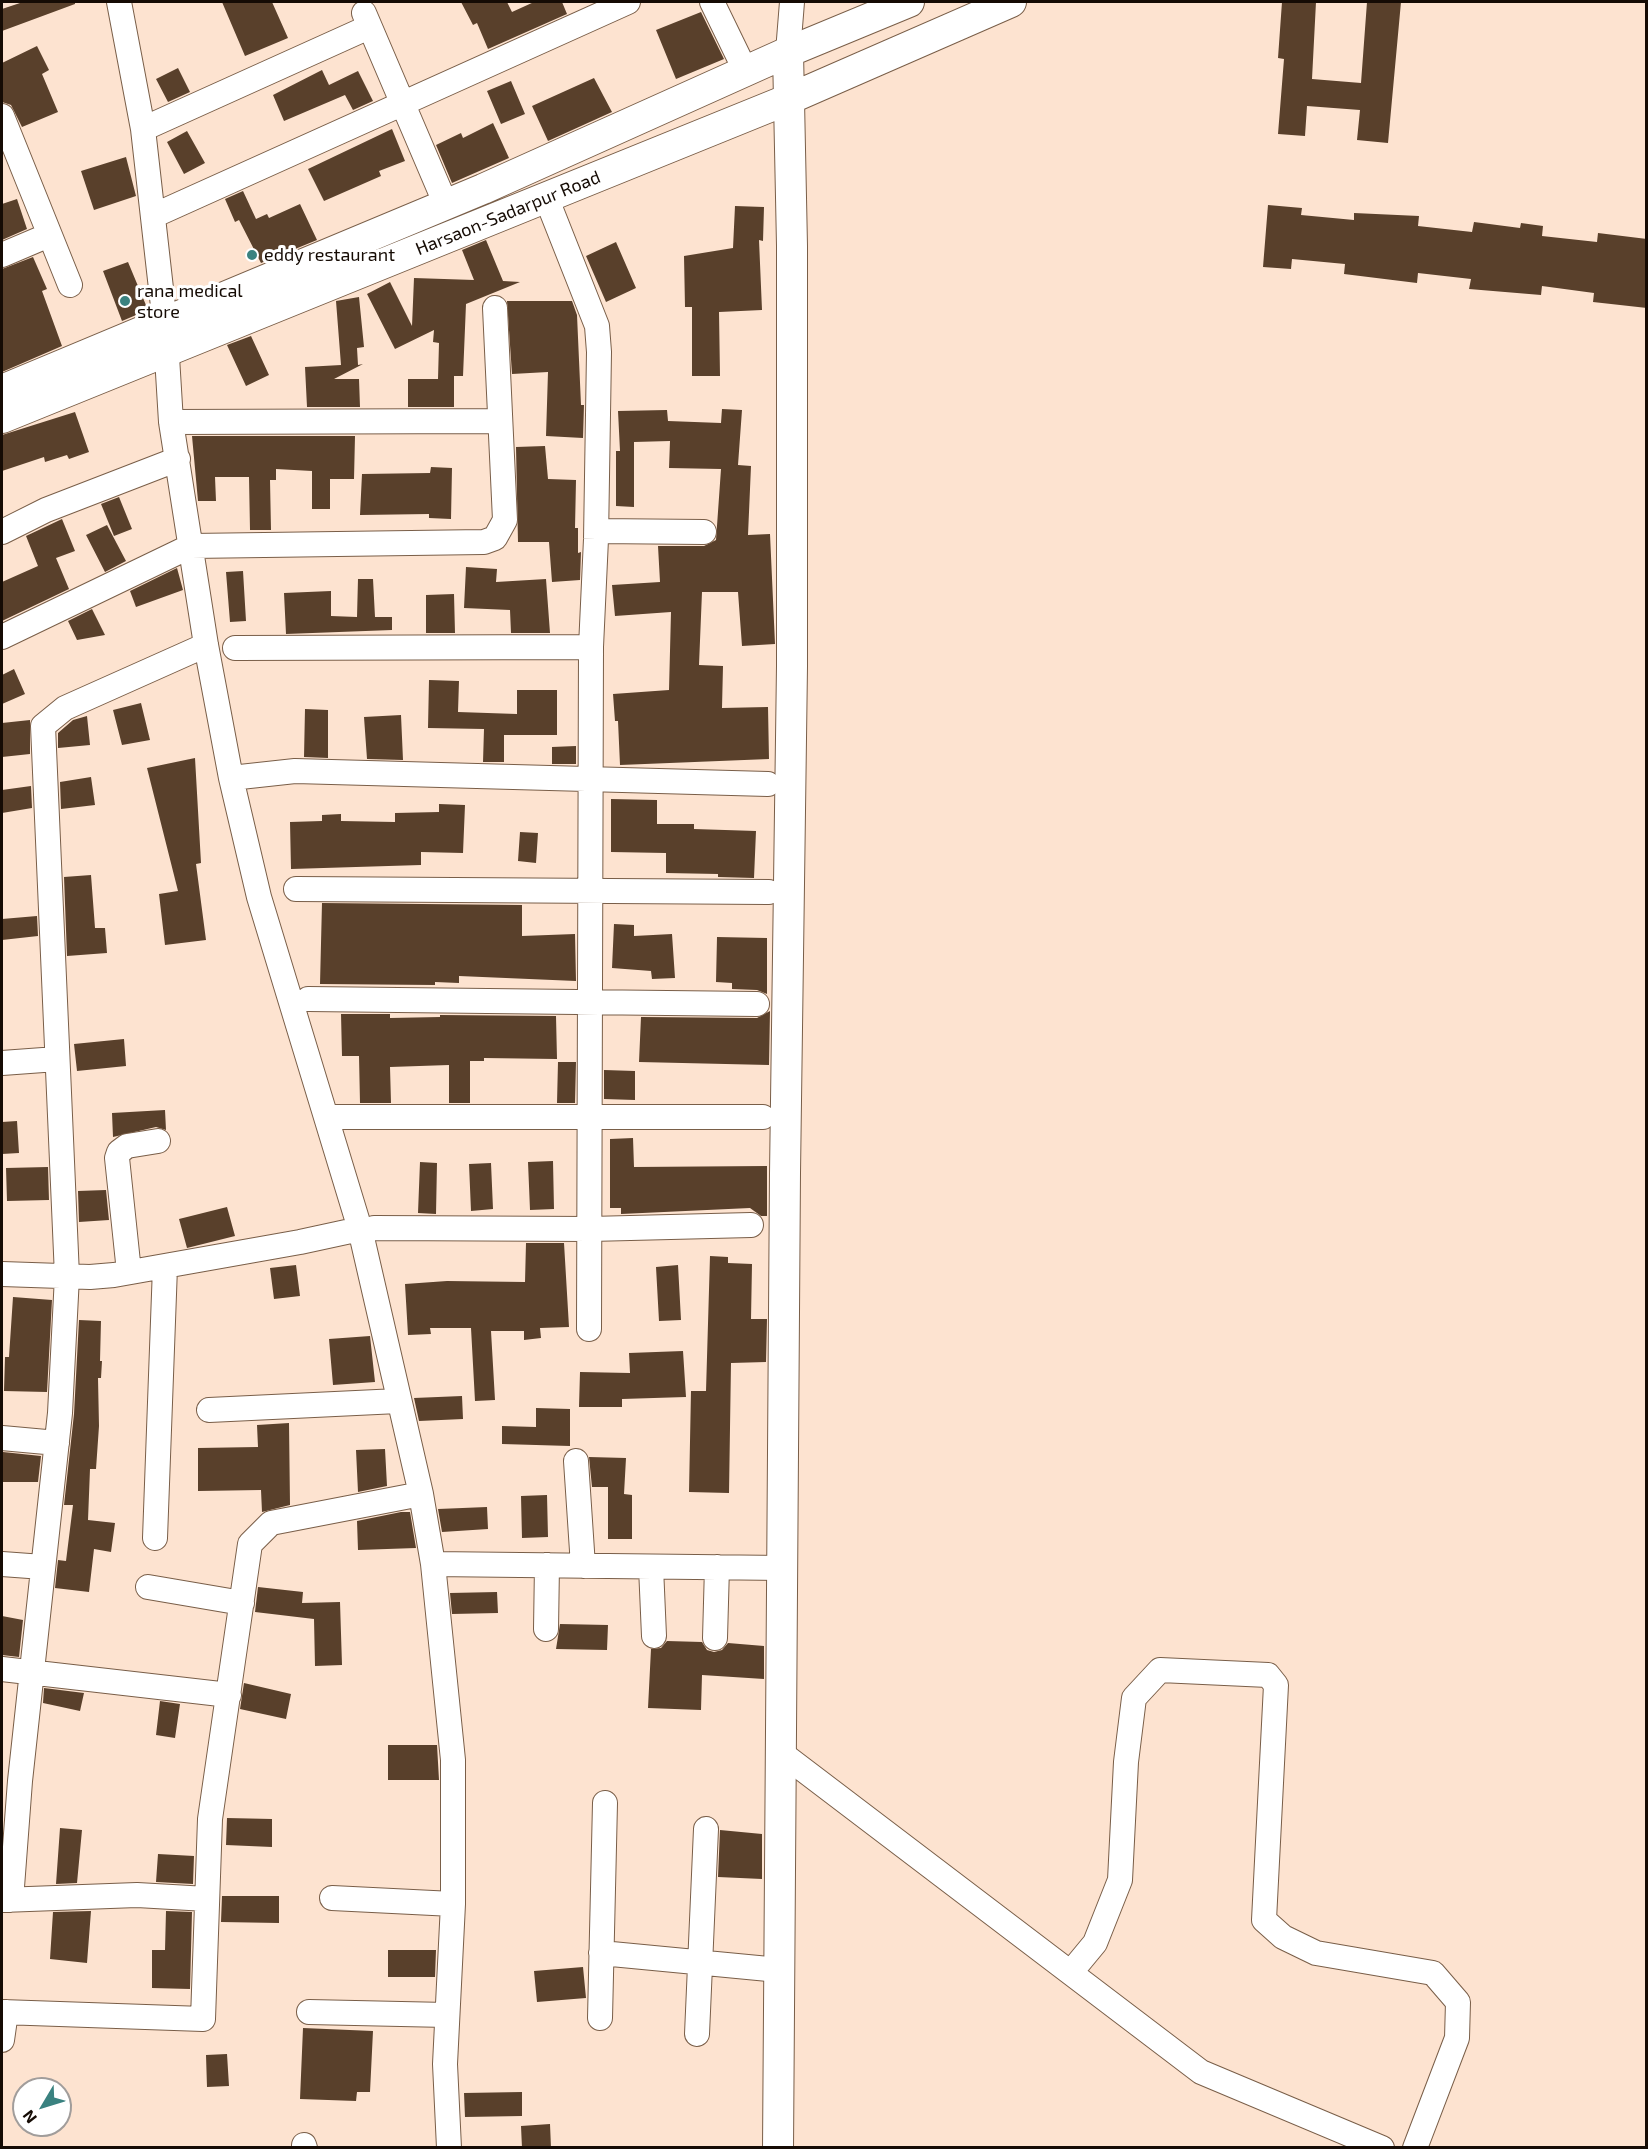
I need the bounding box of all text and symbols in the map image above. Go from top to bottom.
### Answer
street label: Harsaon-Sadarpur Road [412,166,604,260]
place label: eddy restaurant [264,244,395,266]
marker: eddy restaurant [245,248,259,262]
place label: rana medical store [137,280,243,322]
marker: rana medical store [118,294,132,308]
north arrow [12,2077,72,2137]
text: N [18,2107,40,2128]

